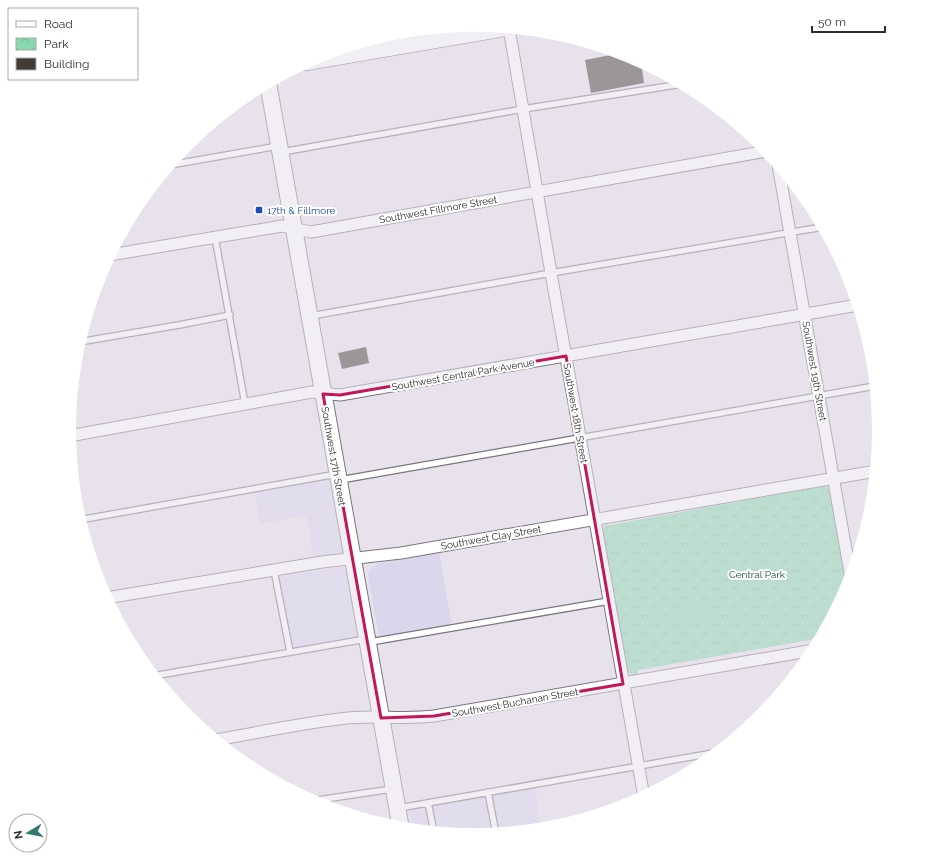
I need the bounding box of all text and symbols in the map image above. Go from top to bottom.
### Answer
legend [8,8,138,80]
scale bar [812,8,885,34]
text: 50 m [818,15,846,29]
text: Road [44,17,73,31]
text: Park [44,37,69,51]
text: Building [44,57,90,71]
street label: Southwest Fillmore Street [378,194,499,225]
marker: 17th & Fillmore [254,205,264,215]
place label: 17th & Fillmore [267,205,336,216]
street label: Southwest 19th Street [800,320,829,422]
street label: Southwest Central Park Avenue [391,356,536,393]
street label: Southwest 18th Street [561,362,590,465]
street label: Southwest 17th Street [319,406,348,507]
street label: Southwest Clay Street [440,523,543,552]
park label: Central Park [729,569,786,580]
street label: Southwest Buchanan Street [451,686,580,719]
north arrow [8,813,48,853]
text: N [12,829,26,840]

